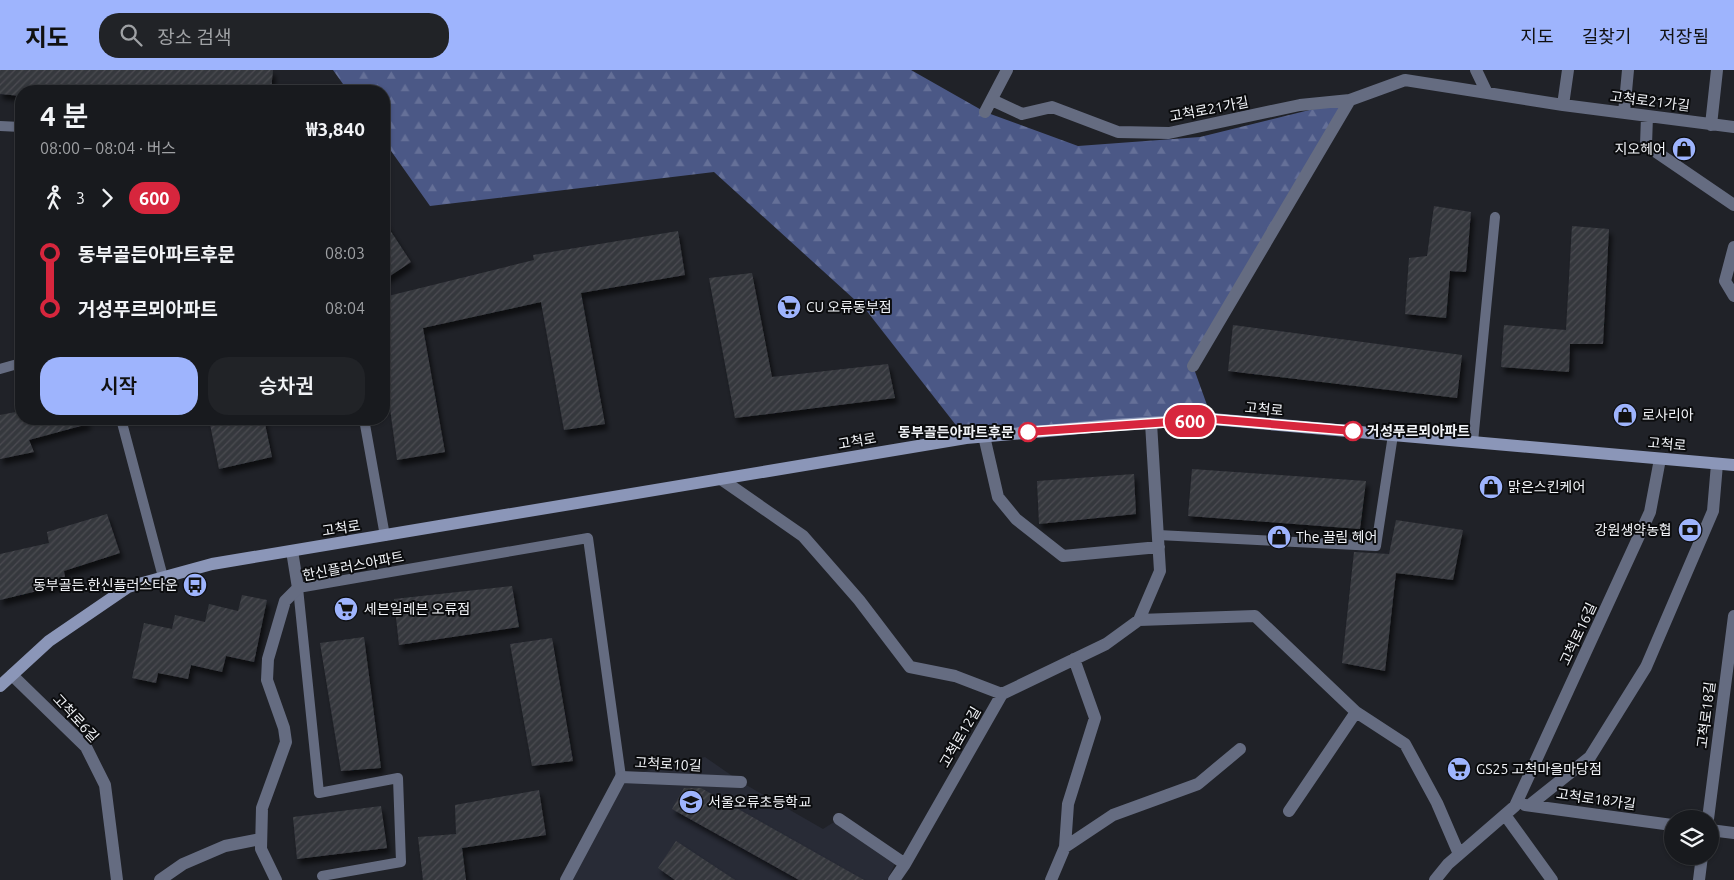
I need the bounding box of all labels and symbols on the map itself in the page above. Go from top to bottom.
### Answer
street label: 고척로21가길 [1609,88,1691,114]
street label: 고척로21가길 [1168,93,1250,125]
shop icon: 지오헤어 [1671,136,1697,162]
place label: 지오헤어 [1614,141,1666,157]
supermarket icon: CU 오류동부점 [776,294,802,320]
place label: CU 오류동부점 [806,299,892,315]
street label: 고척로 [1244,399,1284,419]
shop icon: 로사리아 [1612,402,1638,428]
line badge: 600 [1161,405,1219,437]
place label: 로사리아 [1642,407,1694,423]
marker: 거성푸르뫼아파트 [1343,421,1363,441]
marker: 동부골든아파트후문 [1018,422,1038,442]
place label: 거성푸르뫼아파트 [1367,423,1470,439]
place label: 동부골든아파트후문 [898,424,1014,440]
street label: 고척로 [837,430,878,452]
street label: 고척로 [1647,434,1687,454]
shop icon: 맑은스킨케어 [1478,474,1504,500]
place label: 맑은스킨케어 [1508,479,1585,495]
street label: 고척로 [321,517,361,539]
bank icon: 강원생약농협 [1677,517,1703,543]
place label: 강원생약농협 [1595,522,1672,538]
shop icon: The 끌림 헤어 [1266,524,1292,550]
place label: The 끌림 헤어 [1296,529,1377,545]
street label: 한신플러스아파트 [301,548,405,584]
bus stop icon: 동부골든.한신플러스타운 [182,572,208,598]
place label: 동부골든.한신플러스타운 [33,577,178,593]
supermarket icon: 세븐일레븐 오류점 [333,596,359,622]
street label: 고척로16길 [1557,600,1599,668]
place label: 세븐일레븐 오류점 [364,601,470,617]
street label: 고척로18길 [1694,681,1718,749]
street label: 고척로6길 [50,691,102,745]
street label: 고척로12길 [936,704,984,770]
street label: 고척로10길 [634,754,702,774]
supermarket icon: GS25 고척마을마당점 [1446,756,1472,782]
place label: GS25 고척마을마당점 [1476,761,1602,777]
street label: 고척로18가길 [1555,785,1637,813]
school or university icon: 서울오류초등학교 [678,789,704,815]
place label: 서울오류초등학교 [708,794,811,810]

